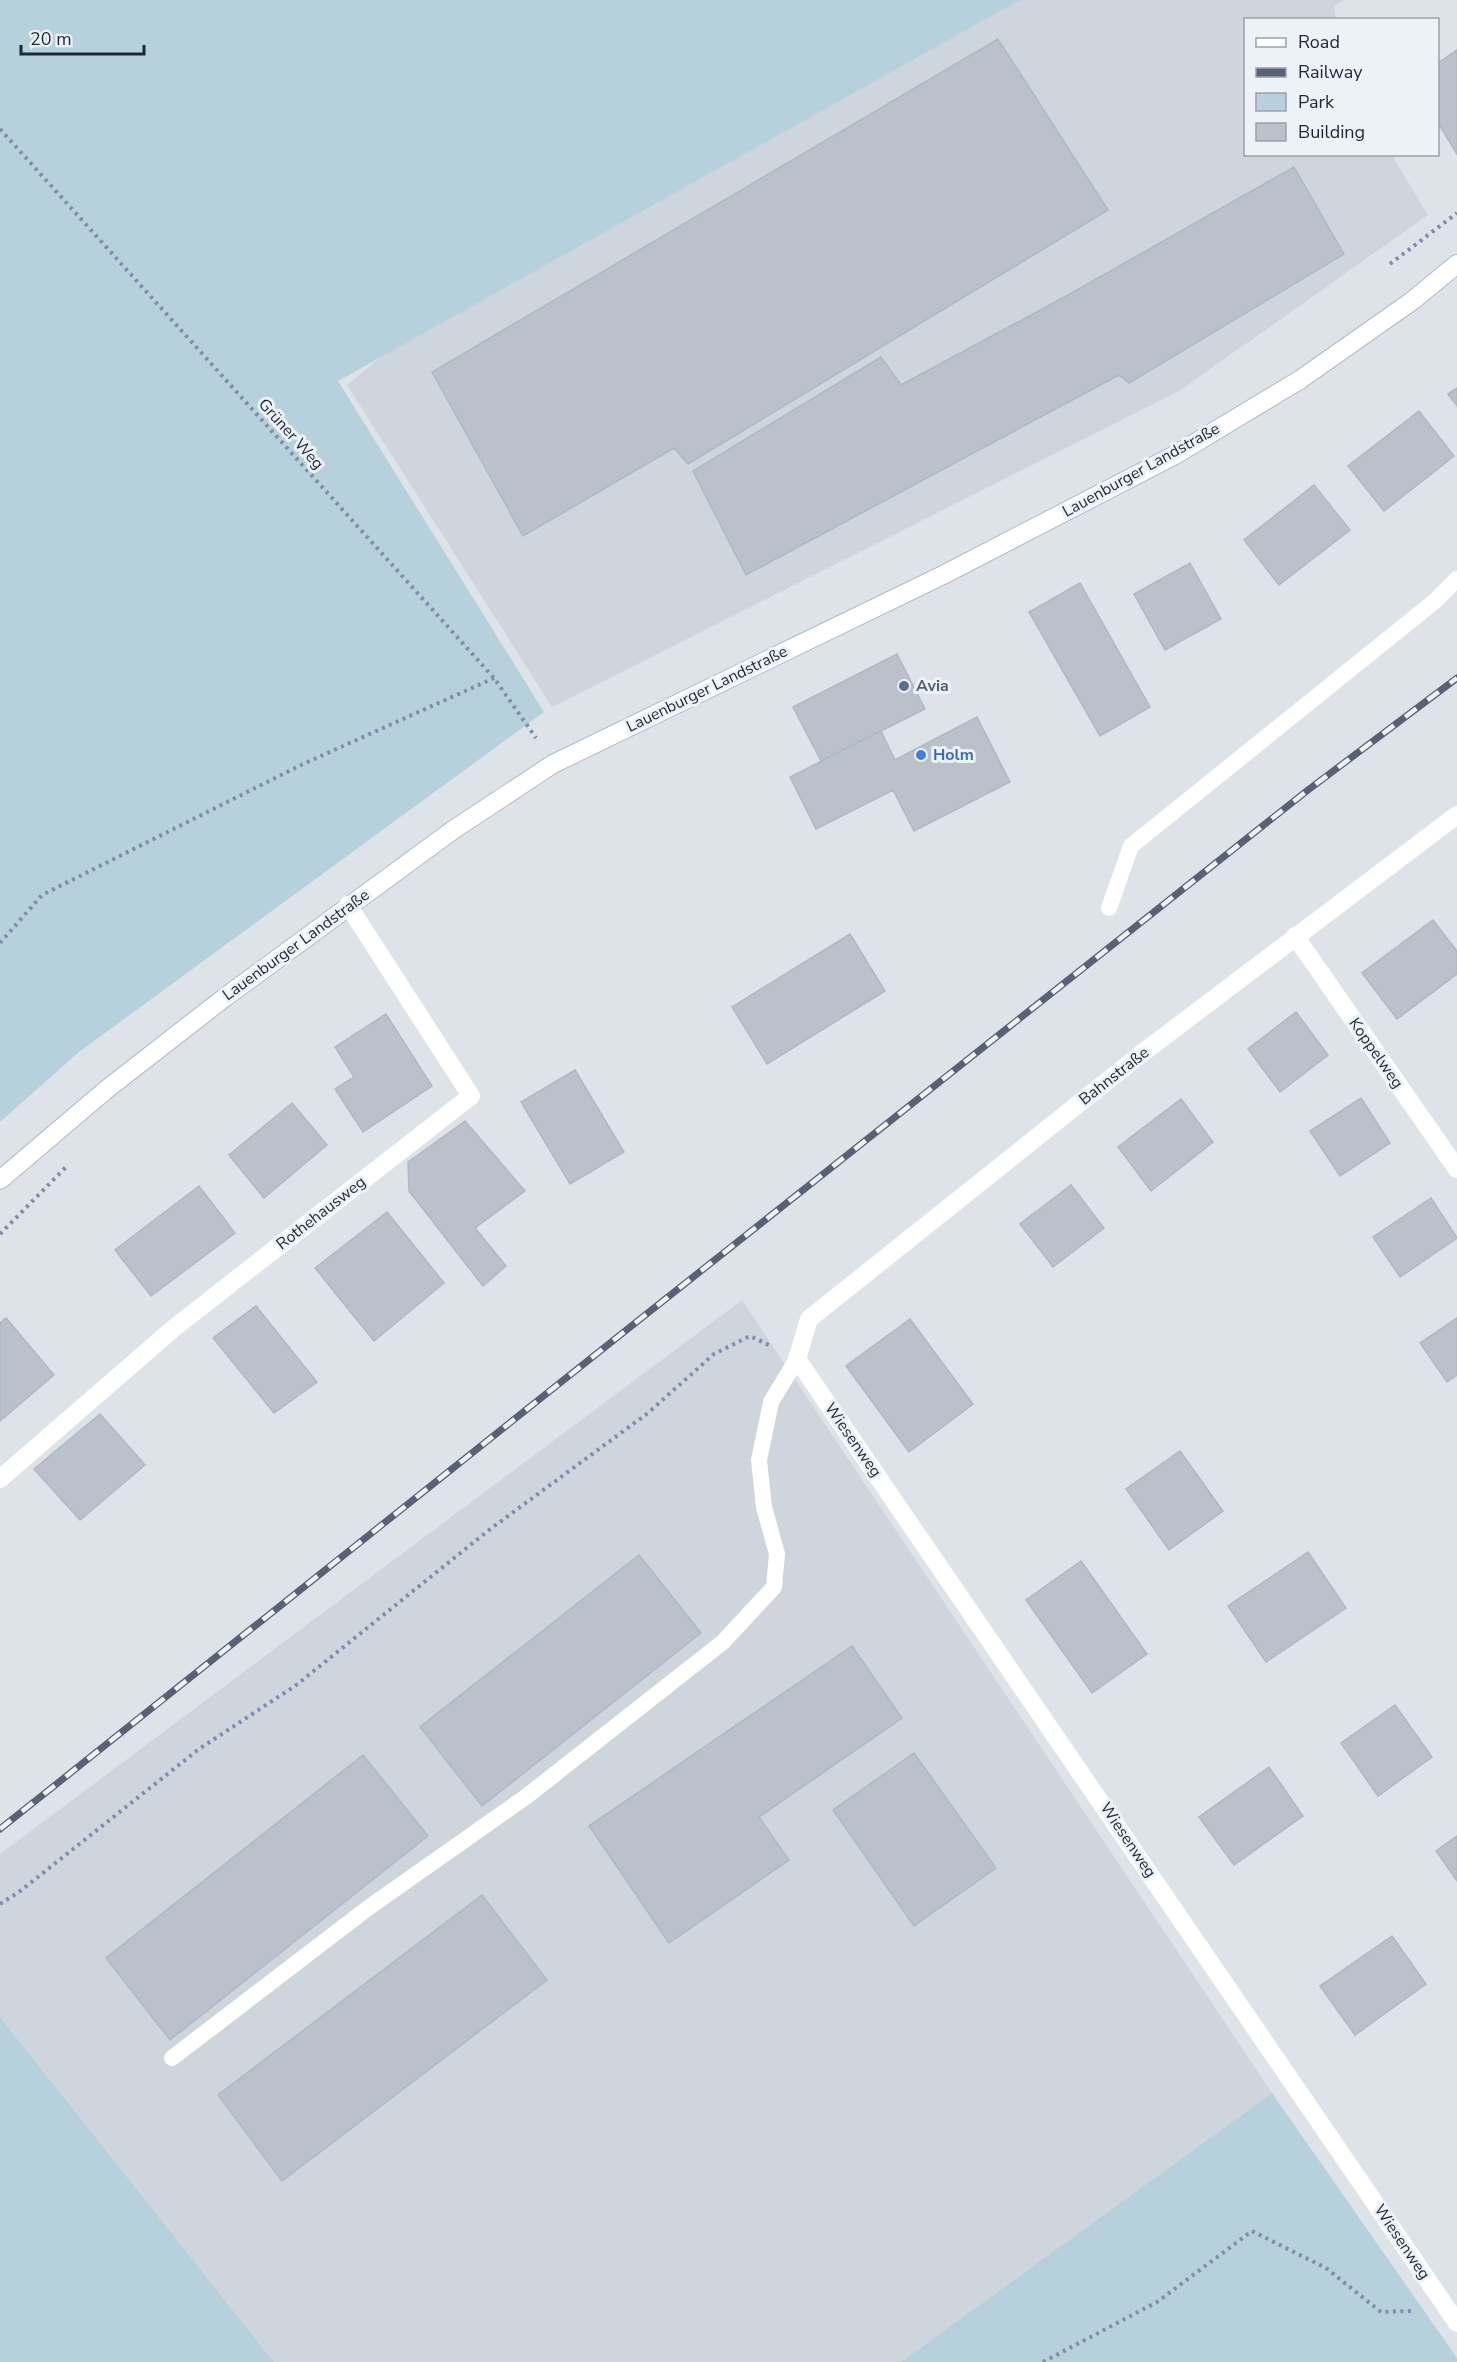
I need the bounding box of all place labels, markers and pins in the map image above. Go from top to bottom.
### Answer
place label: Avia [916,675,949,697]
marker: Avia [897,679,911,693]
place label: Holm [933,744,974,766]
marker: Holm [914,748,928,762]

